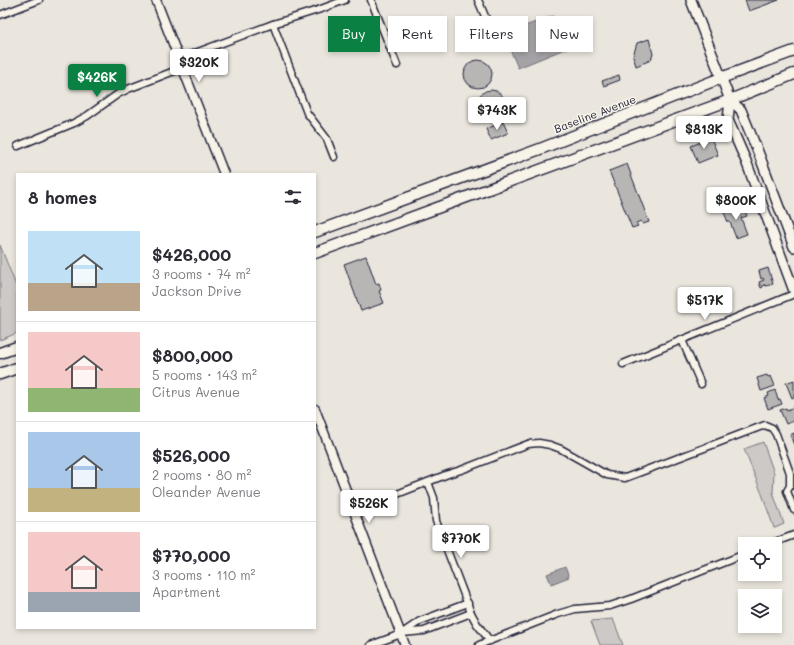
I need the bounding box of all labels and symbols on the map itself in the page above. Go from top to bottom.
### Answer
pin: $320K [171,49,227,83]
pin: $426K [69,64,125,98]
street label: Baseline Avenue [552,91,638,136]
pin: $743K [469,97,525,131]
pin: $813K [676,116,732,150]
pin: $800K [708,187,764,221]
pin: $517K [677,287,733,321]
pin: $526K [341,490,397,524]
pin: $770K [433,525,489,559]

